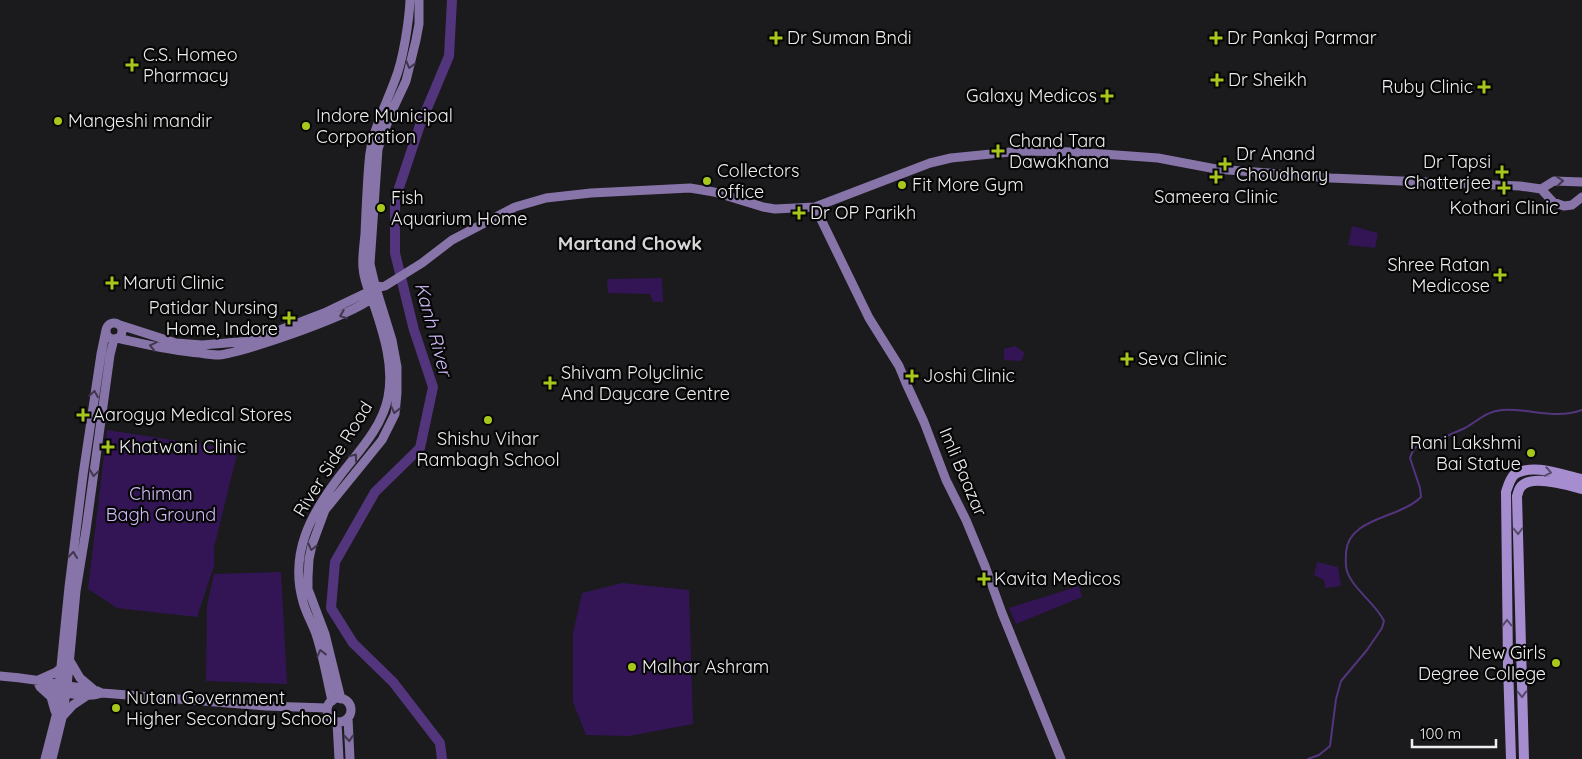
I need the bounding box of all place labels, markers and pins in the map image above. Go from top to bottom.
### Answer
place label: Dr Suman Bndi [787,26,912,49]
place label: Dr Pankaj Parmar [1227,26,1377,49]
marker: Dr Suman Bndi [769,31,783,45]
marker: Dr Pankaj Parmar [1209,31,1223,45]
place label: C.S. Homeo Pharmacy [143,43,238,87]
marker: C.S. Homeo Pharmacy [125,58,139,72]
place label: Dr Sheikh [1228,68,1307,91]
marker: Dr Sheikh [1210,73,1224,87]
place label: Ruby Clinic [1382,75,1473,98]
marker: Ruby Clinic [1477,80,1491,94]
place label: Galaxy Medicos [966,84,1097,107]
marker: Galaxy Medicos [1101,90,1113,102]
place label: Indore Municipal Corporation [316,104,453,148]
place label: Mangeshi mandir [68,109,212,132]
marker: Mangeshi mandir [52,115,64,127]
marker: Indore Municipal Corporation [300,120,312,132]
place label: Chand Tara Dawakhana [1009,129,1109,173]
place label: Dr Anand Choudhary [1236,142,1328,186]
marker: Chand Tara Dawakhana [991,144,1005,158]
place label: Dr Tapsi Chatterjee [1404,150,1491,194]
marker: Dr Anand Choudhary [1218,157,1232,171]
place label: Collectors office [717,159,799,203]
marker: Dr Tapsi Chatterjee [1495,165,1509,179]
marker: Sameera Clinic [1209,170,1223,184]
place label: Fit More Gym [912,173,1024,196]
marker: Collectors office [701,175,713,187]
marker: Fit More Gym [896,179,908,191]
marker: Kothari Clinic [1497,181,1511,195]
place label: Sameera Clinic [1154,185,1278,208]
place label: Fish Aquarium Home [391,186,527,230]
place label: Kothari Clinic [1450,196,1558,219]
place label: Dr OP Parikh [810,201,916,224]
marker: Fish Aquarium Home [375,202,387,214]
marker: Dr OP Parikh [792,206,806,220]
place label: Shree Ratan Medicose [1387,253,1490,297]
marker: Shree Ratan Medicose [1494,269,1506,281]
place label: Maruti Clinic [123,271,224,294]
marker: Maruti Clinic [105,276,119,290]
place label: Patidar Nursing Home, Indore [149,296,278,340]
marker: Patidar Nursing Home, Indore [282,311,296,325]
place label: Seva Clinic [1138,347,1227,370]
marker: Seva Clinic [1120,352,1134,366]
place label: Shivam Polyclinic And Daycare Centre [561,361,730,405]
place label: Joshi Clinic [923,364,1015,387]
marker: Joshi Clinic [905,369,919,383]
marker: Shivam Polyclinic And Daycare Centre [543,376,557,390]
place label: Aarogya Medical Stores [93,403,292,426]
marker: Aarogya Medical Stores [77,409,89,421]
marker: Shishu Vihar Rambagh School [482,414,494,426]
place label: Shishu Vihar Rambagh School [416,427,560,471]
place label: Rani Lakshmi Bai Statue [1410,431,1521,475]
place label: Khatwani Clinic [119,435,246,458]
marker: Khatwani Clinic [101,440,115,454]
marker: Rani Lakshmi Bai Statue [1525,447,1537,459]
place label: Kavita Medicos [994,567,1121,590]
marker: Kavita Medicos [978,573,990,585]
place label: New Girls Degree College [1418,641,1546,685]
place label: Malhar Ashram [642,655,769,678]
marker: New Girls Degree College [1550,657,1562,669]
marker: Malhar Ashram [626,661,638,673]
place label: Nutan Government Higher Secondary School [126,686,337,730]
marker: Nutan Government Higher Secondary School [110,702,122,714]

